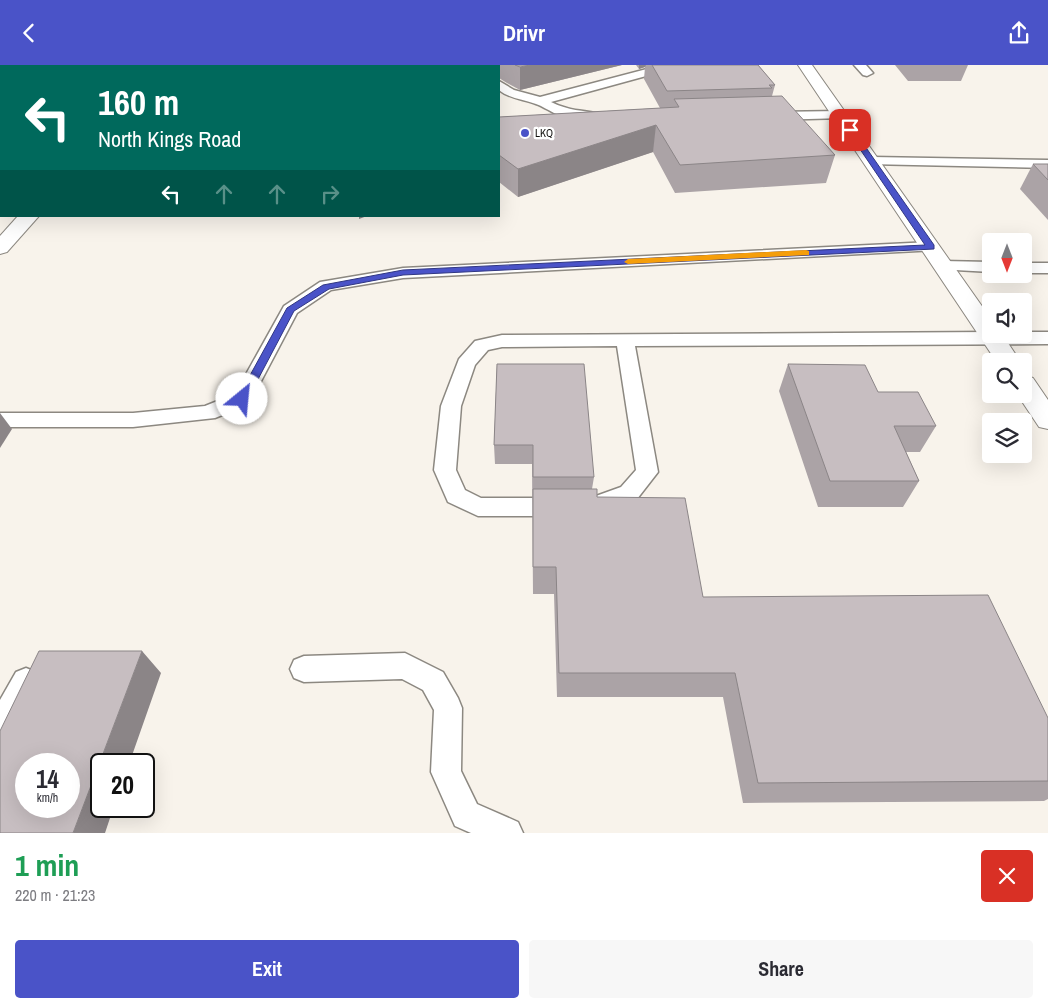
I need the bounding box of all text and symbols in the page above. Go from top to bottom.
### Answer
text: Drivr [503,18,545,48]
icon: back [15,19,43,47]
icon: share [1005,19,1033,47]
text: 160 m [98,79,179,126]
icon: left [15,85,80,150]
pin [829,109,871,151]
icon: arrive [836,116,864,144]
text: North Kings Road [98,124,241,154]
place label: LKQ [535,126,553,140]
marker: LKQ [519,127,531,139]
icon: left [157,180,185,208]
icon: ahead [210,180,238,208]
icon: ahead [263,180,291,208]
icon: right [316,180,344,208]
north arrow [982,233,1032,283]
map controls [982,233,1032,463]
button: sound [982,293,1032,343]
button: search [982,353,1032,403]
position arrow [215,372,267,424]
button: layers [982,413,1032,463]
speed limit sign: 20 [90,753,155,818]
text: 14 [36,762,59,796]
text: km/h [37,790,58,806]
text: 1 min [15,845,79,885]
button: close [981,850,1033,902]
text: 220 m · 21:23 [15,884,95,906]
button: Exit [15,940,519,998]
button: Share [529,940,1033,998]

